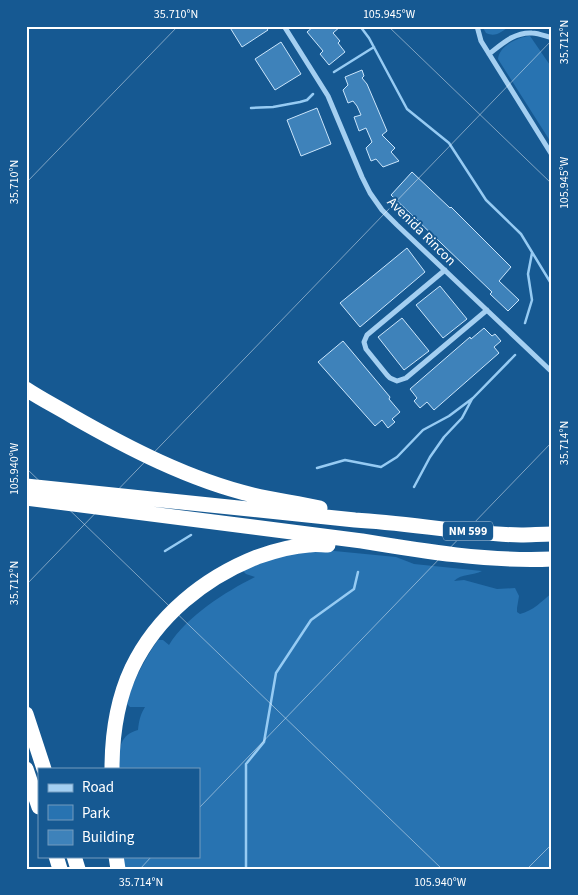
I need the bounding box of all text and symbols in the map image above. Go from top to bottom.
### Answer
text: 35.710°N [154,6,198,23]
text: 105.945°W [363,6,416,23]
text: 35.712°N [556,20,573,64]
text: 105.945°W [556,156,573,209]
text: 35.710°N [6,160,23,204]
street label: Avenida Rincon [382,193,460,271]
text: 35.714°N [556,421,573,465]
text: 105.940°W [6,442,23,495]
road number: NM 599 [443,522,493,540]
text: 35.712°N [6,561,23,605]
legend [38,768,200,858]
text: Road [82,777,114,798]
text: Park [82,803,111,824]
text: Building [82,827,135,848]
text: 35.714°N [119,874,163,891]
text: 105.940°W [414,874,467,891]

